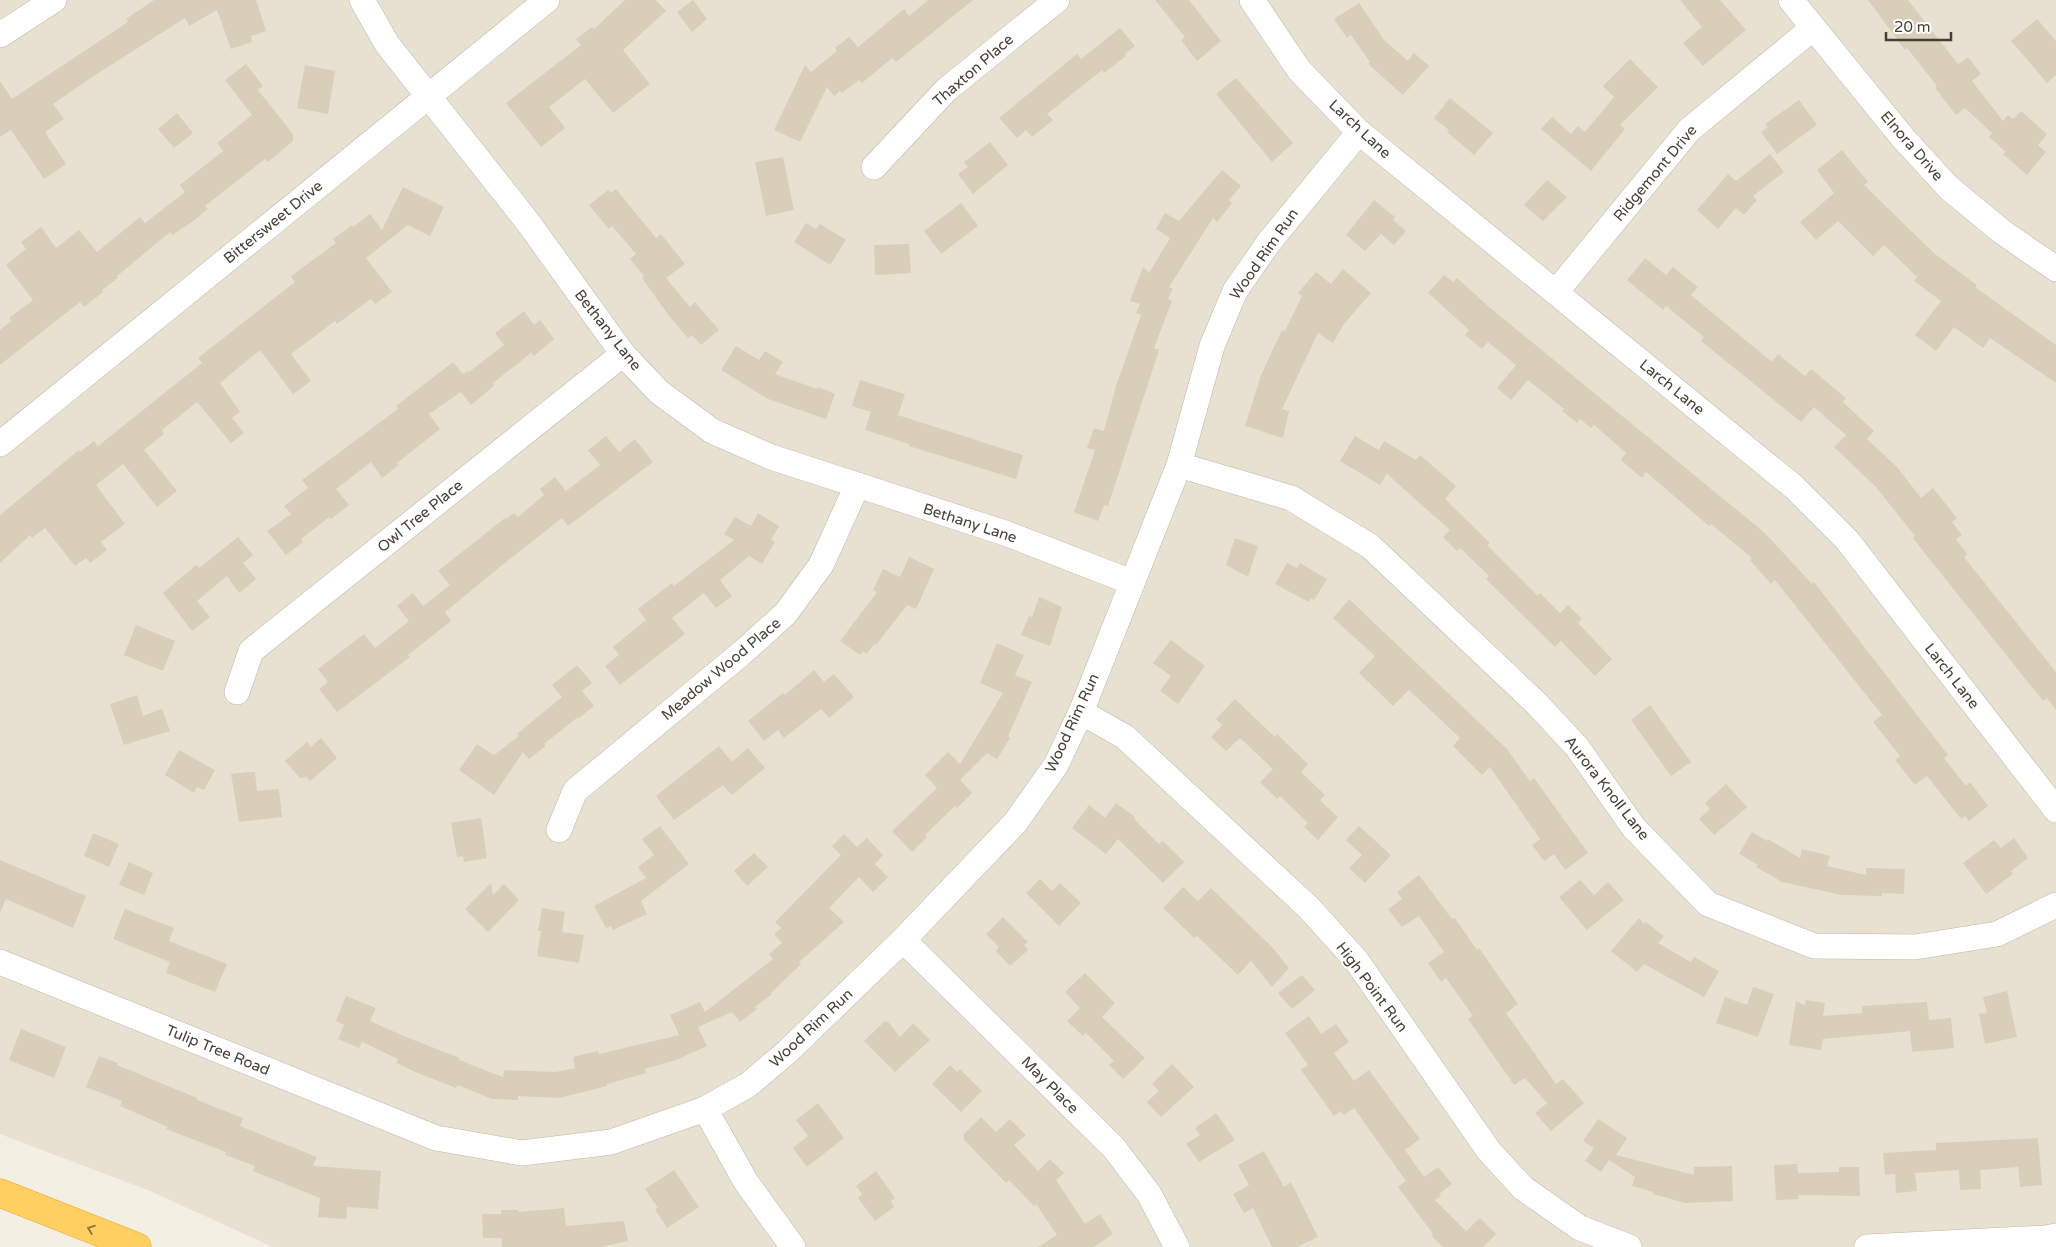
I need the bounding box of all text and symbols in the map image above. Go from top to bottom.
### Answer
scale bar [1886,10,1951,42]
text: 20 m [1894,18,1931,36]
street label: Thaxton Place [929,30,1017,110]
street label: Larch Lane [1325,96,1395,162]
street label: Elnora Drive [1877,107,1947,185]
street label: Ridgemont Drive [1609,121,1701,225]
street label: Bittersweet Drive [220,177,326,267]
street label: Wood Rim Run [1226,205,1302,303]
street label: Bethany Lane [571,286,645,374]
street label: Larch Lane [1636,355,1708,419]
street label: Owl Tree Place [374,476,466,556]
street label: Bethany Lane [921,499,1019,547]
street label: Meadow Wood Place [658,614,784,724]
street label: Larch Lane [1921,640,1983,712]
street label: Wood Rim Run [1041,671,1103,775]
street label: Aurora Knoll Lane [1561,732,1653,844]
street label: High Point Run [1332,939,1412,1035]
street label: Wood Rim Run [766,985,856,1071]
street label: Tulip Tree Road [163,1021,273,1079]
street label: May Place [1018,1053,1082,1117]
one-way arrow [87,1225,96,1235]

